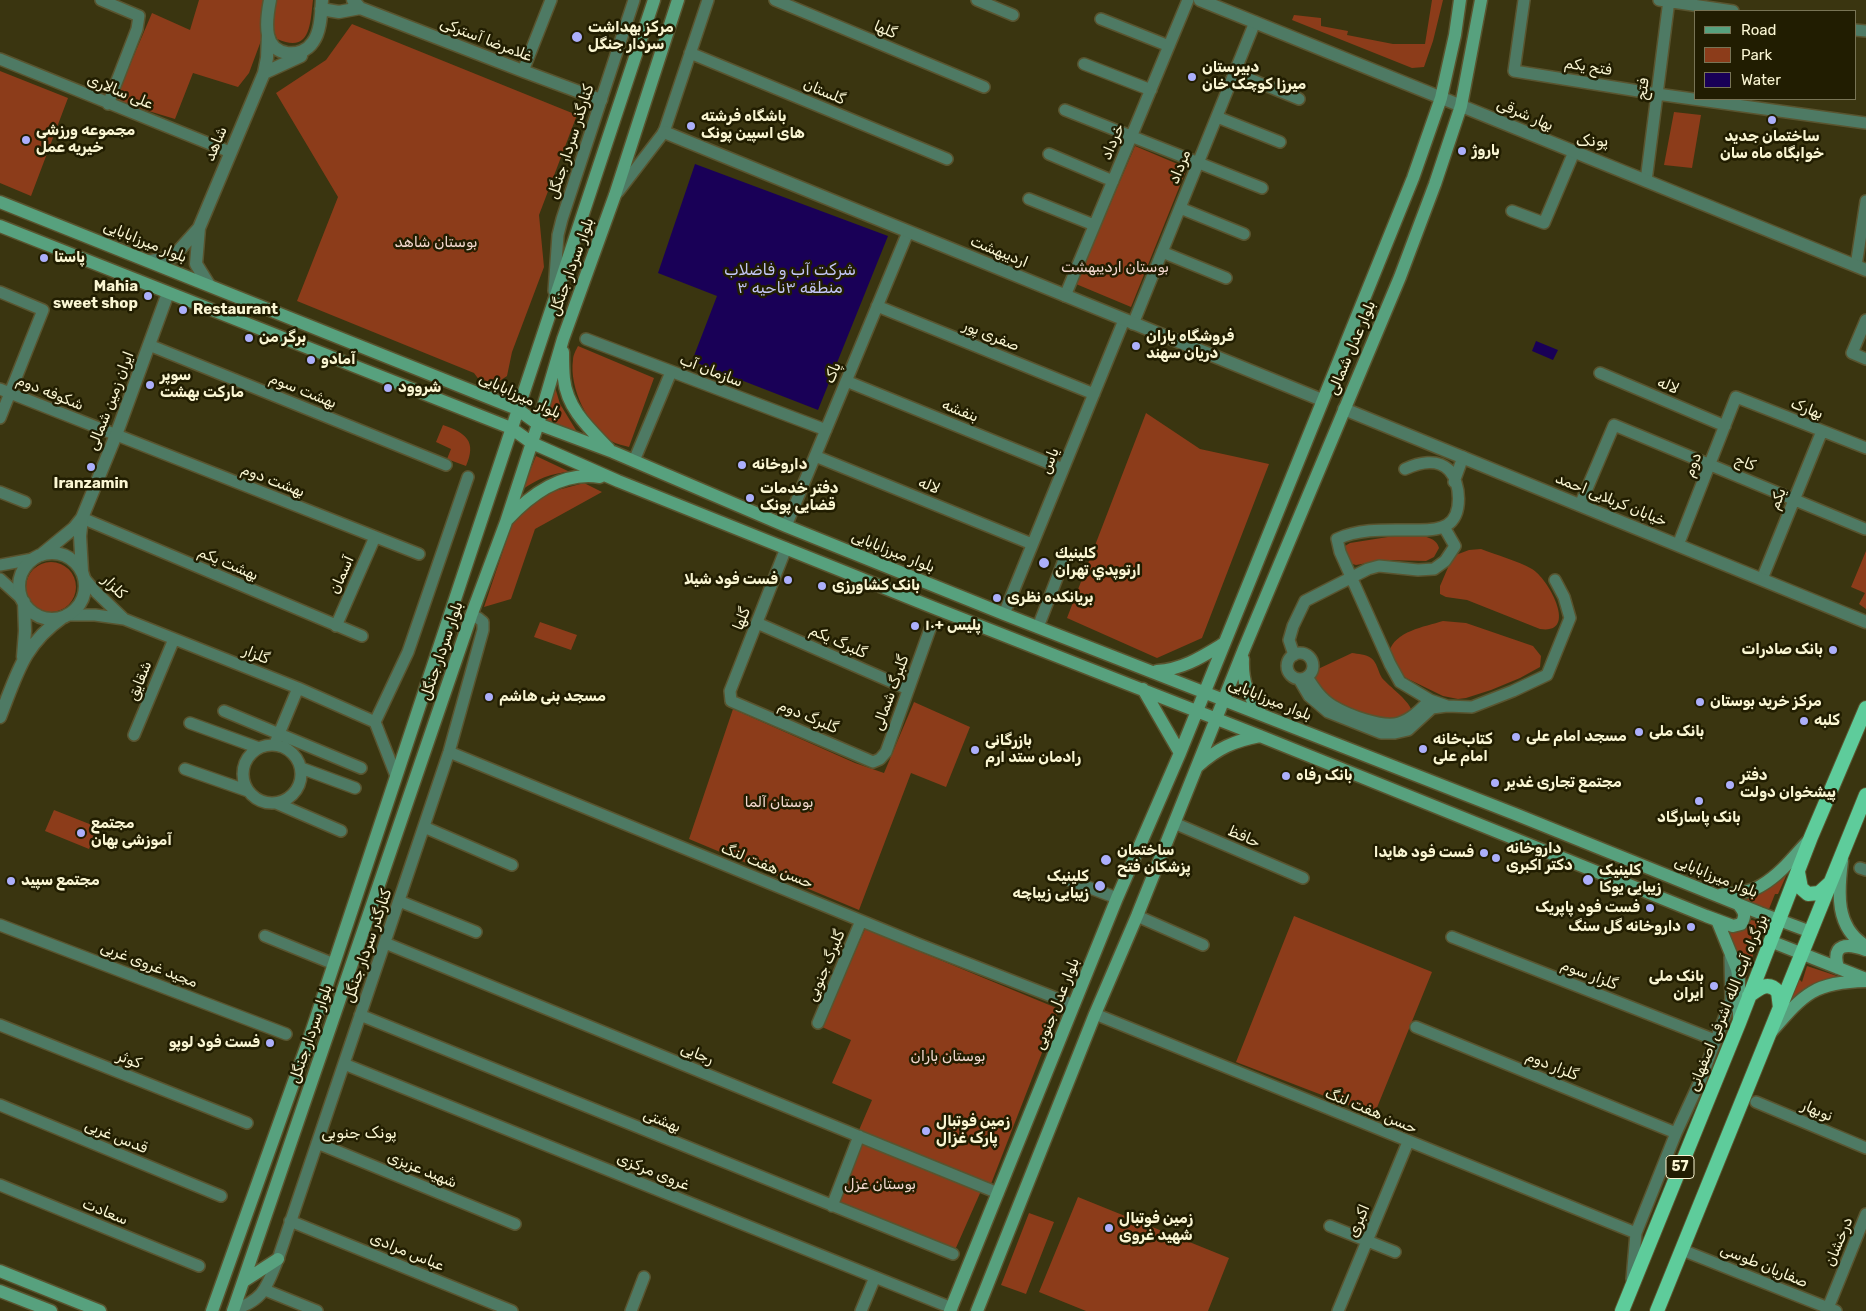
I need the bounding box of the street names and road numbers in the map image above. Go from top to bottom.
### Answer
street label: غلامرضا آسترکی [437,14,535,66]
street label: گلها [871,17,899,43]
street label: فتح یکم [1563,54,1613,80]
street label: علی سالاری [84,71,156,113]
street label: گلستان [800,75,848,109]
street label: فتح [1633,77,1653,101]
street label: کنارگذر سردار جنگل [544,82,598,202]
street label: بهار شرقی [1494,95,1556,135]
street label: خرداد [1097,121,1129,163]
street label: شاهد [201,124,231,164]
street label: مرداد [1165,147,1195,187]
street label: بلوار سردار جنگل [546,215,598,319]
street label: بلوار میرزابابایی [101,217,189,267]
street label: اردیبهشت [967,232,1031,272]
street label: بلوار عدل شمالی [1324,298,1380,398]
street label: صفری پور [960,317,1022,355]
street label: ایران زمین شمالی [84,349,138,453]
street label: سازمان آب [677,351,745,391]
street label: پاک [821,360,845,386]
street label: بهشت سوم [267,369,339,413]
street label: بلوار میرزابابایی [476,369,564,423]
street label: شکوفه دوم [14,371,86,415]
street label: لاله [1655,373,1681,399]
street label: بهارک [1788,395,1826,423]
street label: بنفشه [939,396,981,426]
street label: یاس [1037,445,1063,477]
street label: دوم [1680,450,1706,480]
street label: کاج [1732,451,1758,475]
street label: بهشت دوم [239,461,307,501]
street label: خیابان کربلایی احمد [1552,469,1670,531]
street label: لاله [916,474,942,498]
street label: یکم [1766,486,1790,512]
street label: بلوار میرزابابایی [849,527,937,577]
street label: بهشت یکم [195,543,261,585]
street label: آسمان [326,553,358,597]
street label: کلزار [98,571,130,603]
street label: بلوار سردار جنگل [417,599,467,703]
street label: گلها [729,605,755,633]
street label: گلبرگ یکم [807,621,869,663]
street label: گلزار [240,642,272,668]
street label: گلبرگ شمالی [869,653,913,733]
street label: شقایق [124,659,156,703]
street label: بلوار میرزابابایی [1226,675,1314,725]
street label: گلبرگ دوم [775,696,841,738]
street label: حافظ [1225,822,1263,852]
street label: حسن هفت لنگ [718,839,816,893]
street label: بلوار میرزابابایی [1672,852,1760,902]
street label: کنارگذر سردار جنگل [340,887,396,1005]
street label: بزرگراه آیت الله اشرفی اصفهانی [1684,912,1772,1094]
street label: گلبرگ جنوبی [803,928,849,1004]
street label: مجید غروی غربی [98,938,200,992]
street label: بلوار عدل جنوبی [1030,955,1084,1053]
street label: گلزار سوم [1558,956,1620,994]
street label: بلوار سردار جنگل [286,982,336,1086]
street label: رجایی [678,1039,716,1069]
street label: کوثر [114,1047,144,1073]
street label: گلزار دوم [1523,1047,1581,1085]
street label: حسن هفت لنگ [1322,1084,1420,1138]
street label: نوبهار [1799,1096,1835,1126]
street label: بهشتی [641,1105,683,1137]
street label: قدس غربی [82,1116,150,1158]
street label: شهید عزیزی [384,1148,460,1192]
street label: غروی مرکزی [614,1149,692,1195]
road number: 57 [1666,1156,1694,1178]
street label: سعادت [79,1195,131,1229]
street label: اکبری [1344,1202,1374,1240]
street label: درخشان [1821,1215,1857,1269]
street label: عباس مرادی [367,1229,447,1275]
street label: صفاریان طوسی [1718,1240,1810,1292]

